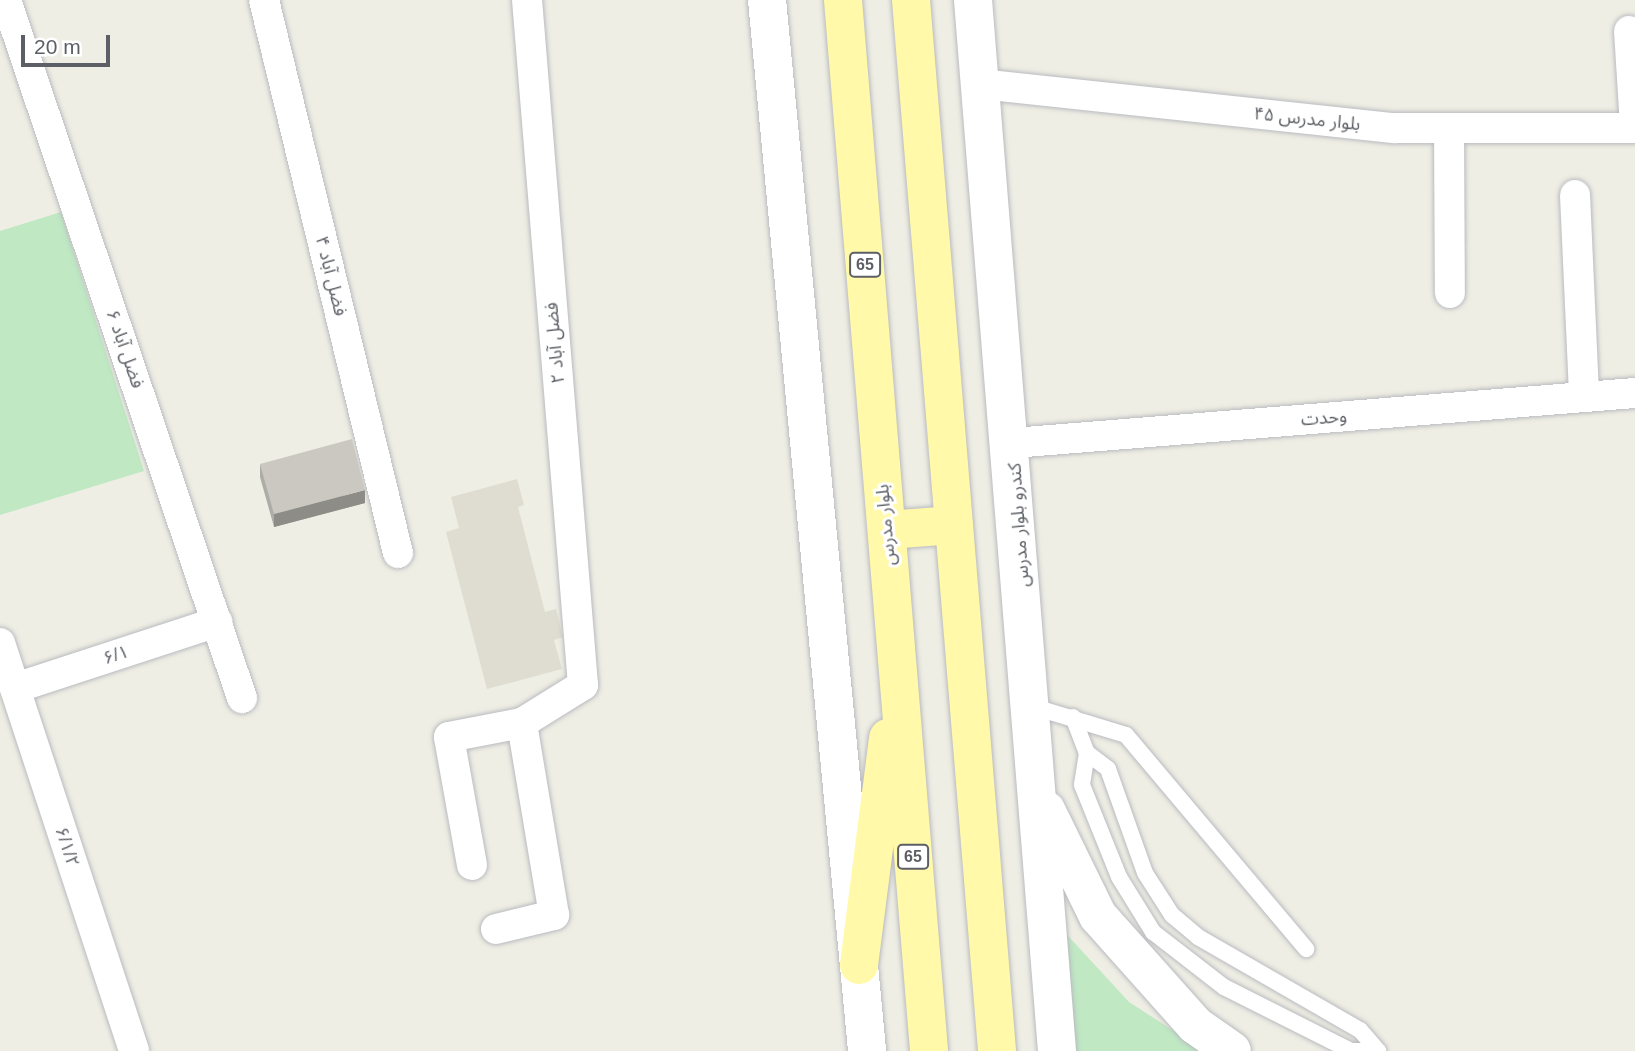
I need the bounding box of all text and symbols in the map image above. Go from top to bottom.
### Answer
scale bar [24,21,114,65]
text: 20 m [34,35,81,58]
street label: ۴۵ بلوار مدرس [1253,103,1361,135]
street label: فضل آباد ۴ [311,234,351,318]
road number: 65 [848,252,882,278]
street label: فضل آباد ۲ [541,301,569,385]
street label: فضل آباد ۶ [102,307,148,391]
street label: وحدت [1300,405,1348,431]
street label: کندرو بلوار مدرس [1004,462,1034,588]
street label: بلوار مدرس [872,483,900,567]
street label: ۶/۱ [100,641,132,669]
street label: ۶/۱/۲ [50,824,84,870]
road number: 65 [895,844,930,870]

